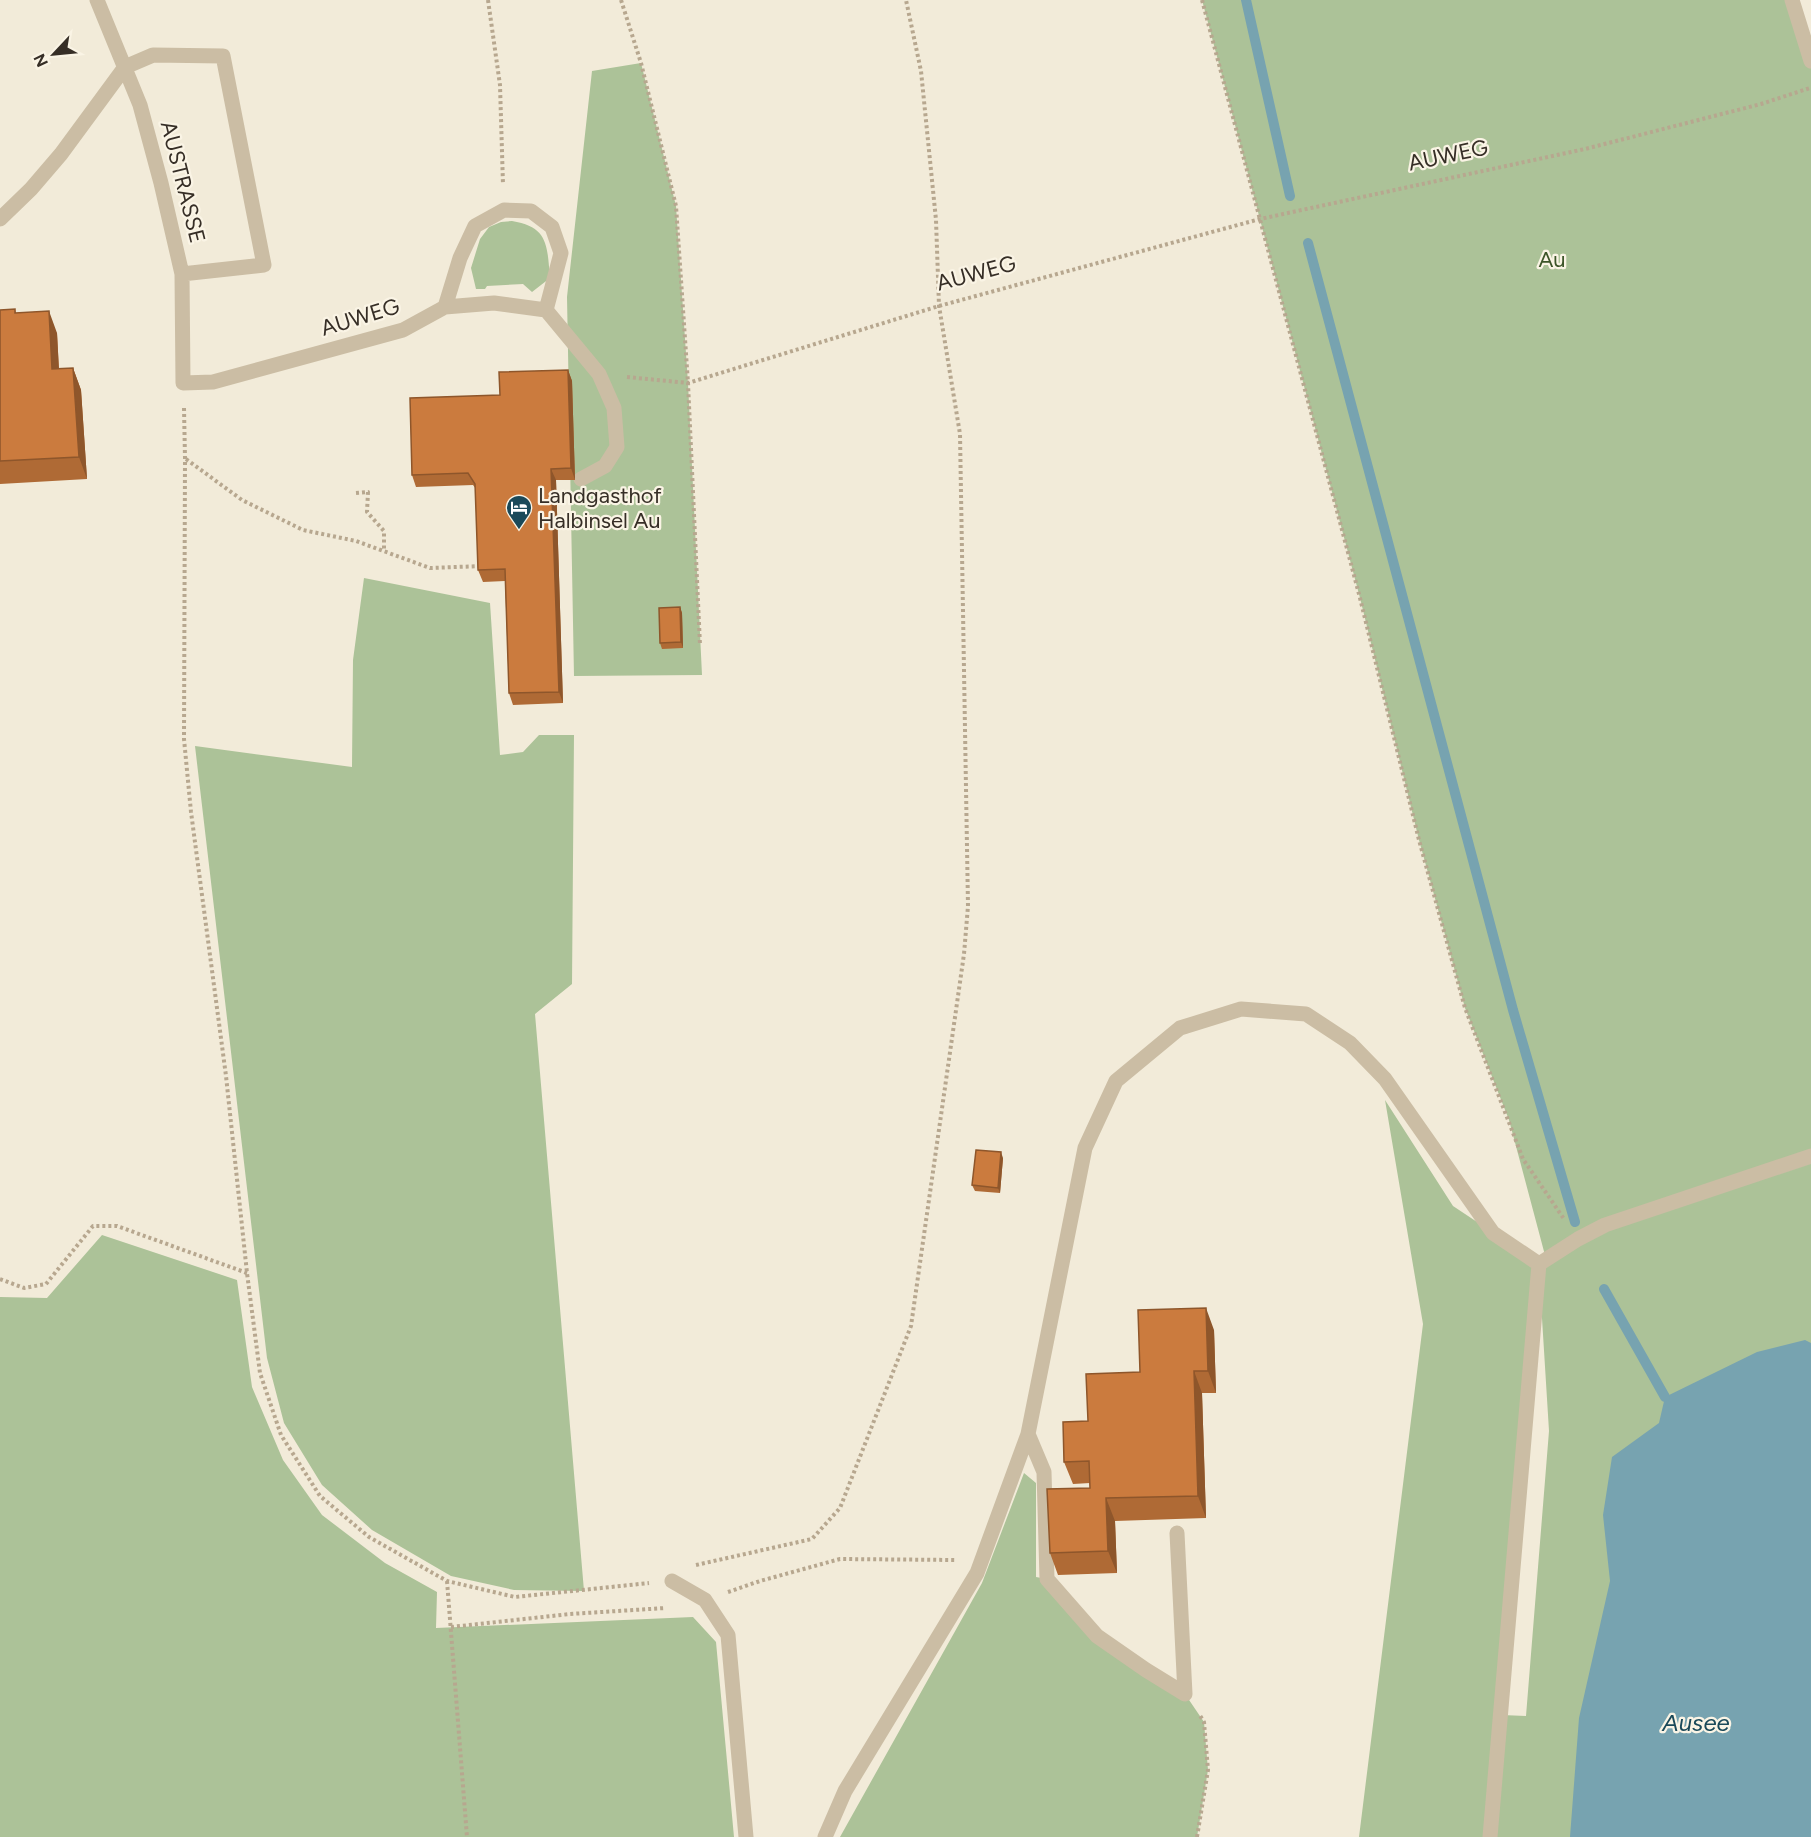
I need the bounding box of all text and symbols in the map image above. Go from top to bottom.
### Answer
north arrow [24,24,84,84]
text: N [30,51,52,70]
street label: AUSTRASSE [155,118,211,246]
street label: AUWEG [1406,133,1490,177]
park label: Au [1538,246,1566,273]
street label: AUWEG [933,249,1019,297]
street label: AUWEG [317,292,403,342]
place label: Landgasthof Halbinsel Au [538,482,663,534]
hotel icon: Landgasthof Halbinsel Au [504,493,534,531]
water label: Ausee [1661,1708,1730,1737]

